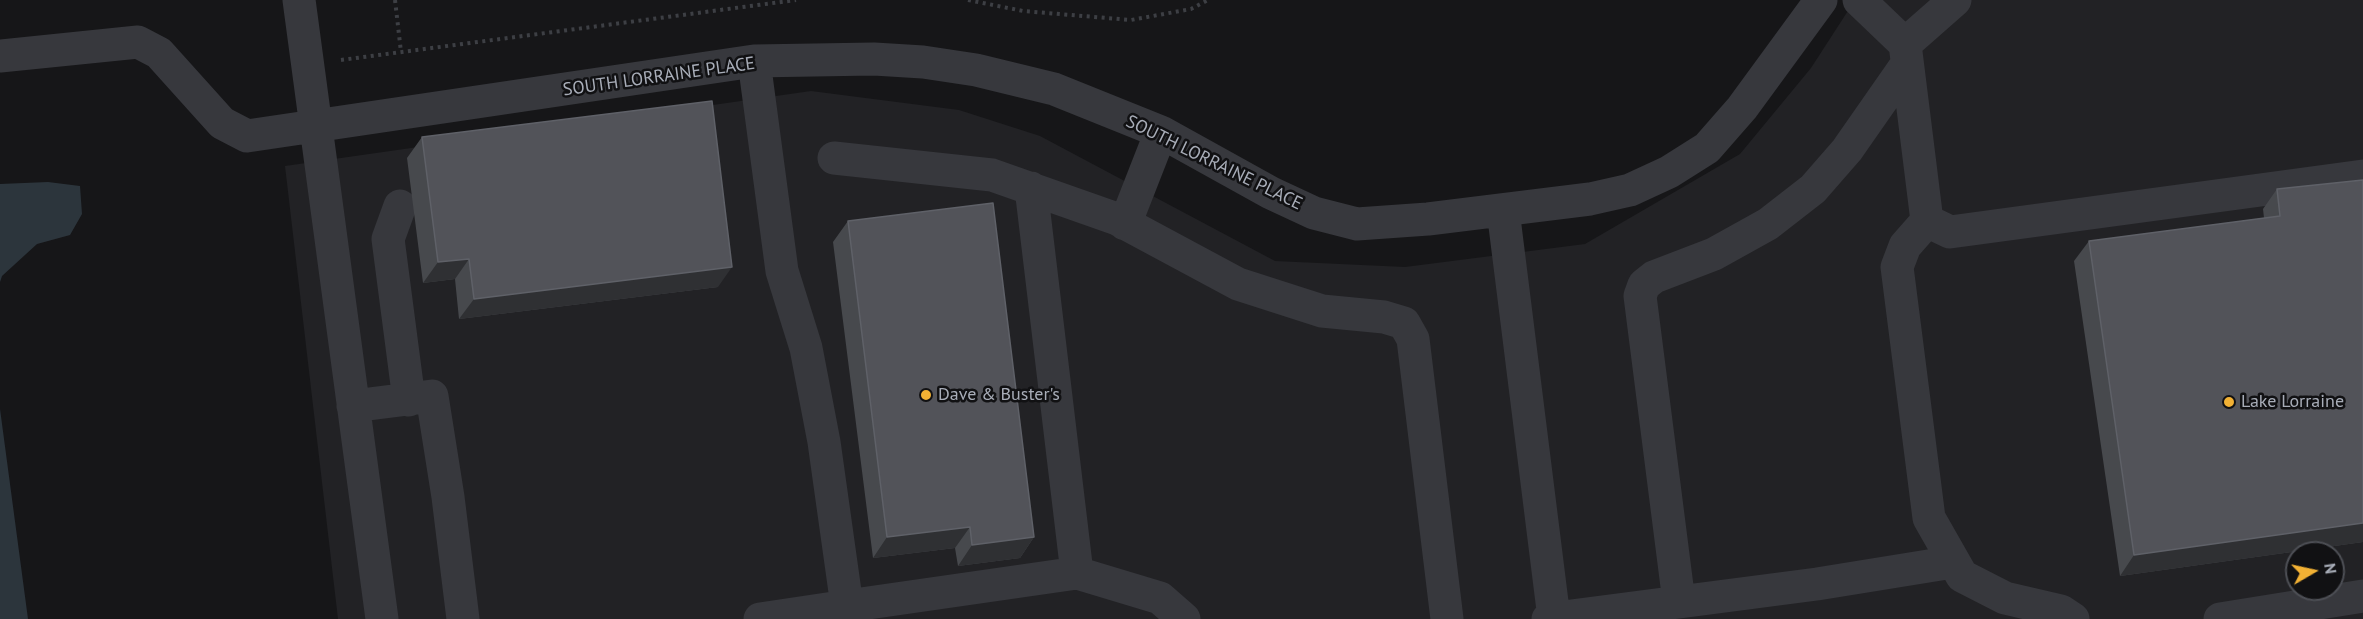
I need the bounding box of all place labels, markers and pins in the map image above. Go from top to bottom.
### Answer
place label: Dave & Buster's [938,384,1060,406]
marker: Dave & Buster's [919,388,933,402]
place label: Lake Lorraine [2241,391,2344,413]
marker: Lake Lorraine [2222,395,2236,409]

